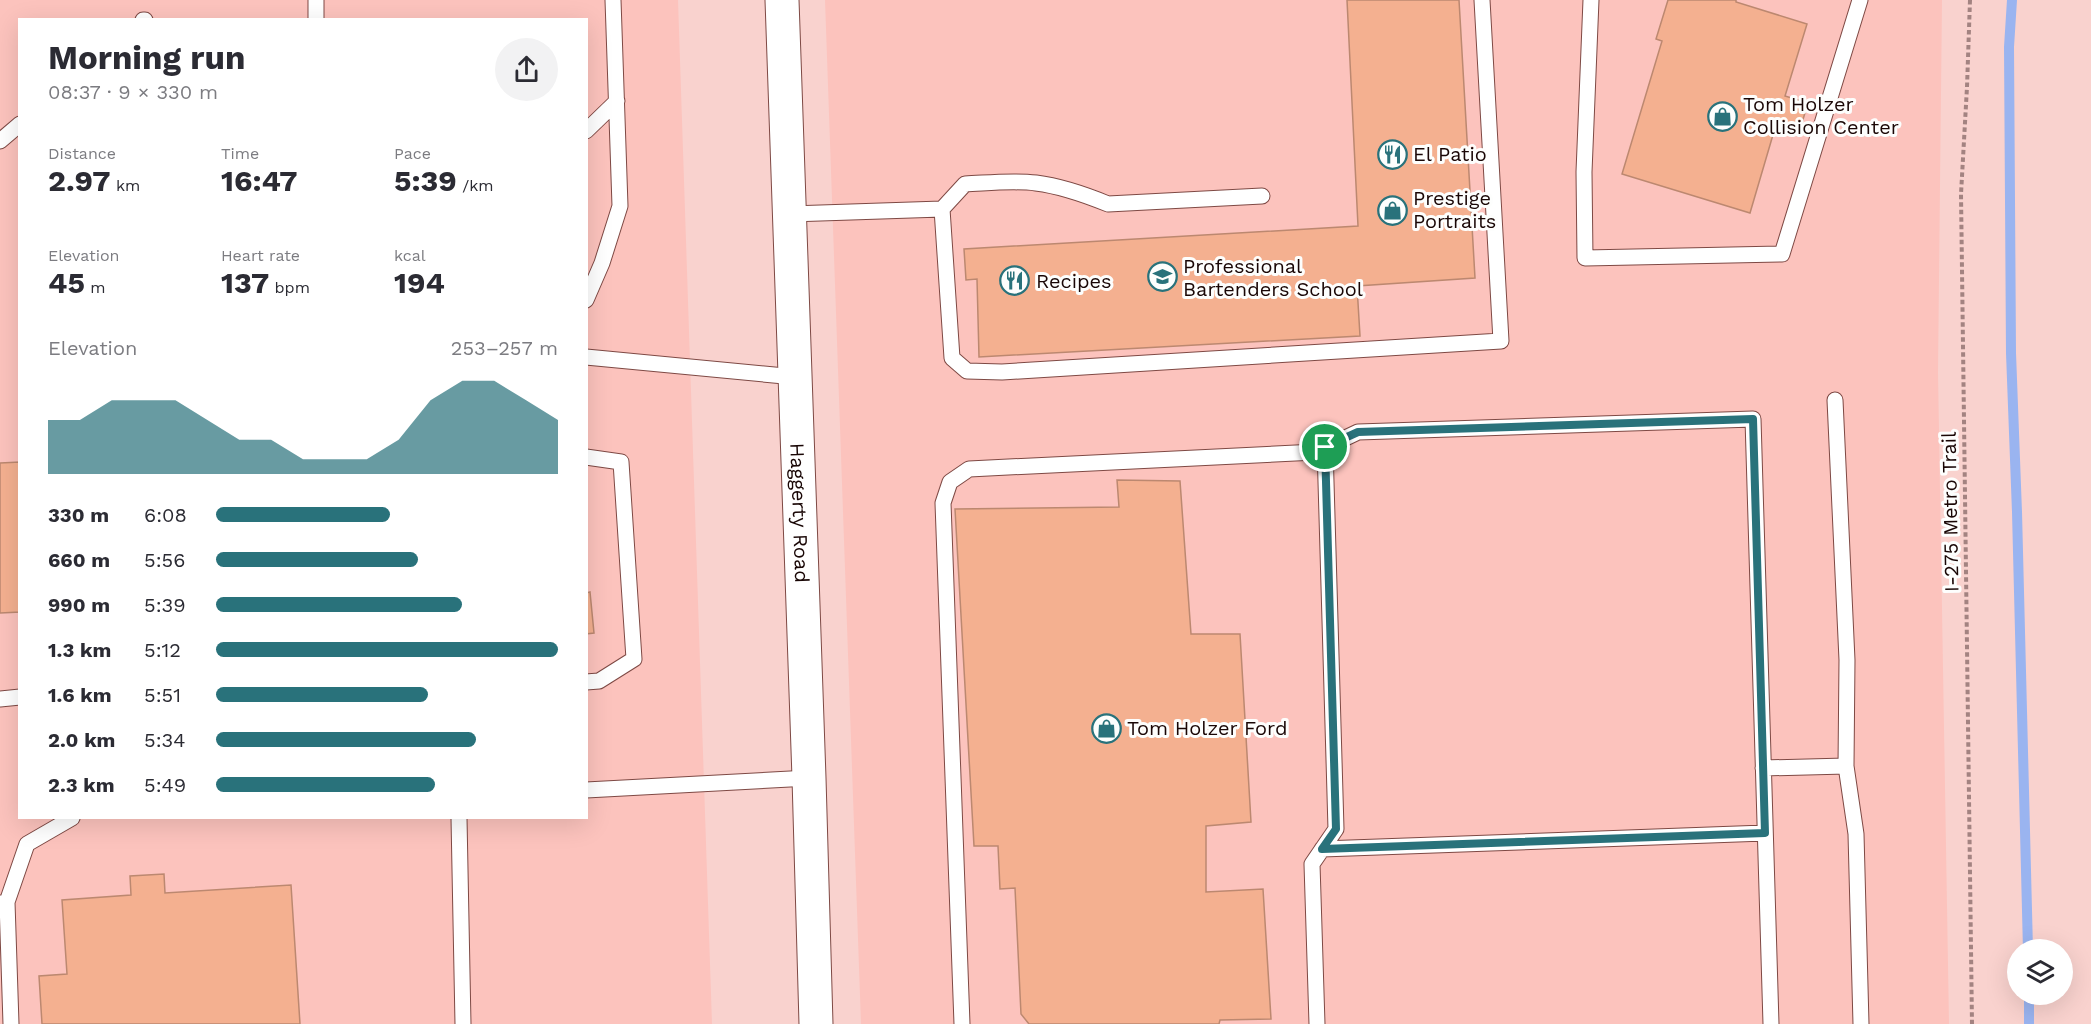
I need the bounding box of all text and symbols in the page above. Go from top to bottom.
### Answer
text: Morning run [48,38,245,77]
button: share [495,38,558,101]
text: 08:37 · 9 × 330 m [48,80,218,104]
place label: Tom Holzer Collision Center [1743,92,1899,139]
shop icon: Tom Holzer Collision Center [1706,100,1738,132]
restaurant icon: El Patio [1376,138,1408,170]
place label: El Patio [1413,142,1487,166]
text: Distance [48,144,116,163]
text: Time [221,144,259,163]
text: Pace [394,144,431,163]
text: 2.97 [48,163,111,198]
text: 16:47 [221,163,298,198]
text: 5:39 [394,163,457,198]
text: km [111,176,140,195]
text: /km [457,176,494,195]
place label: Prestige Portraits [1413,186,1496,233]
shop icon: Prestige Portraits [1376,194,1408,226]
text: Elevation [48,246,119,265]
text: Heart rate [221,246,300,265]
text: kcal [394,246,426,265]
place label: Professional Bartenders School [1183,254,1363,301]
school or university icon: Professional Bartenders School [1146,261,1178,293]
text: 45 [48,265,85,300]
text: 137 [221,265,269,300]
text: 194 [394,265,445,300]
restaurant icon: Recipes [999,265,1031,297]
place label: Recipes [1036,269,1112,293]
text: m [85,278,106,297]
text: bpm [269,278,310,297]
text: Elevation [48,336,137,360]
text: 253–257 m [451,336,558,360]
pin [1299,421,1350,472]
icon: arrive [1308,430,1341,463]
street label: I-275 Metro Trail [1937,432,1963,592]
street label: Haggerty Road [785,442,814,583]
text: 330 m [48,503,109,527]
text: 6:08 [144,503,187,527]
text: 660 m [48,548,110,572]
text: 5:56 [144,548,185,572]
text: 990 m [48,593,110,617]
text: 5:39 [144,593,186,617]
text: 1.3 km [48,638,111,662]
text: 5:12 [144,638,181,662]
text: 1.6 km [48,683,112,707]
text: 5:51 [144,683,181,707]
shop icon: Tom Holzer Ford [1090,712,1122,744]
place label: Tom Holzer Ford [1127,716,1287,740]
text: 2.0 km [48,728,115,752]
text: 5:34 [144,728,185,752]
text: 2.3 km [48,773,115,797]
text: 5:49 [144,773,186,797]
map controls [2007,939,2073,1005]
button: layers [2007,939,2073,1005]

